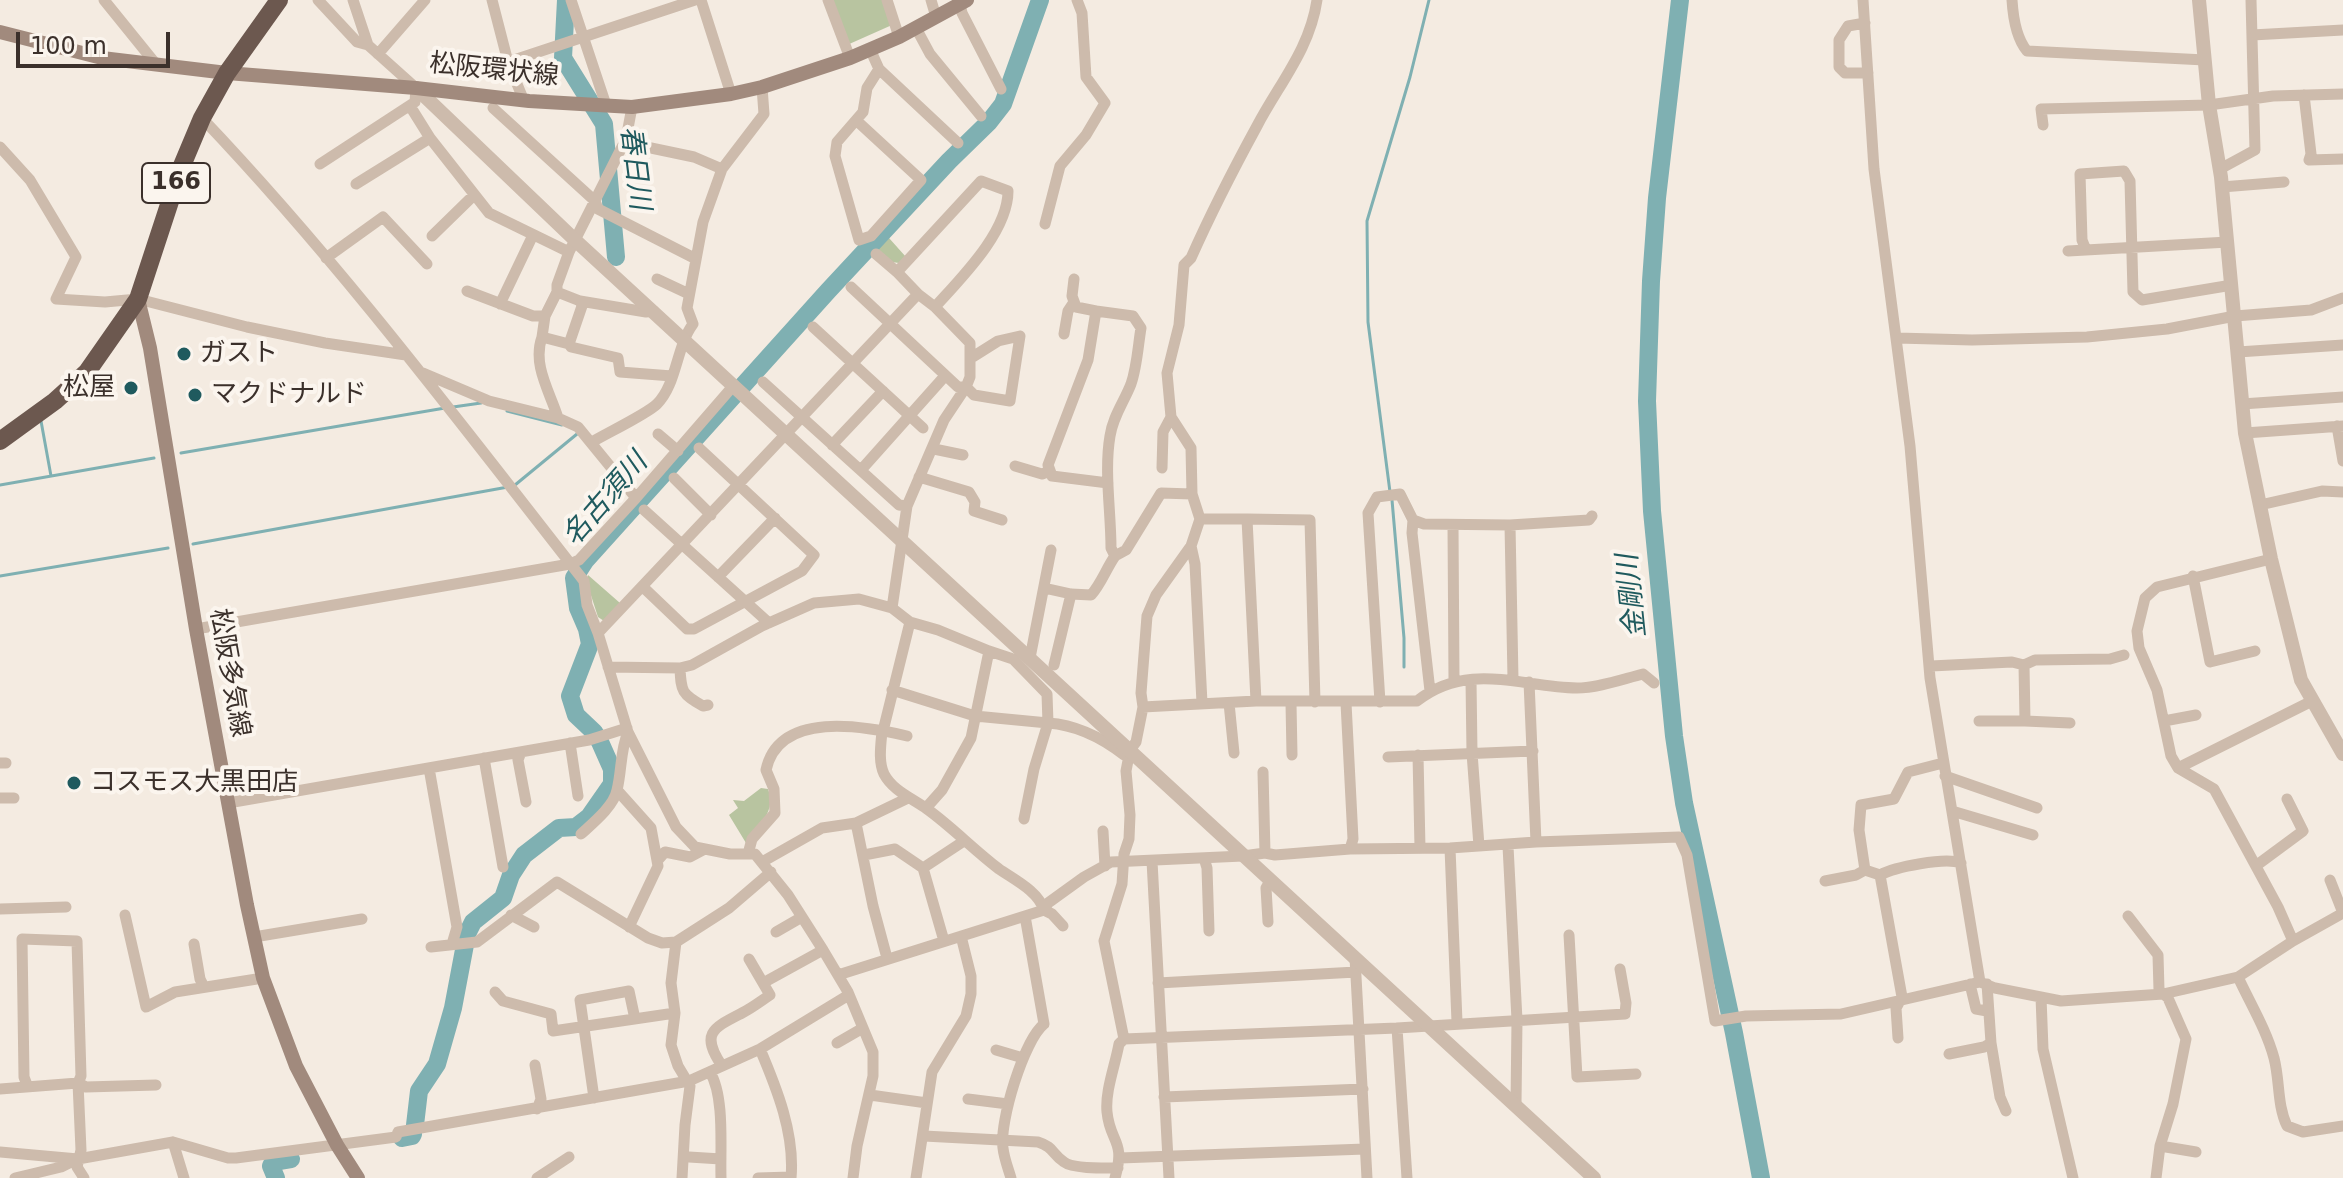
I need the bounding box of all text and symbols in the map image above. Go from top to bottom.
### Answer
scale bar [20,16,174,66]
text: 100 m [30,32,107,60]
street label: 松阪環状線 [428,49,560,93]
water label: 春日川 [612,124,656,212]
road number: 166 [142,163,210,203]
place label: ガスト [200,338,278,370]
marker: ガスト [175,345,193,363]
place label: 松屋 [63,372,115,404]
marker: 松屋 [122,379,140,397]
place label: マクドナルド [211,379,367,411]
marker: マクドナルド [186,386,204,404]
water label: 名古須川 [557,447,655,553]
water label: 金剛川 [1612,552,1654,640]
street label: 松阪多気線 [202,606,256,740]
place label: コスモス大黒田店 [90,767,298,799]
marker: コスモス大黒田店 [65,774,83,792]

